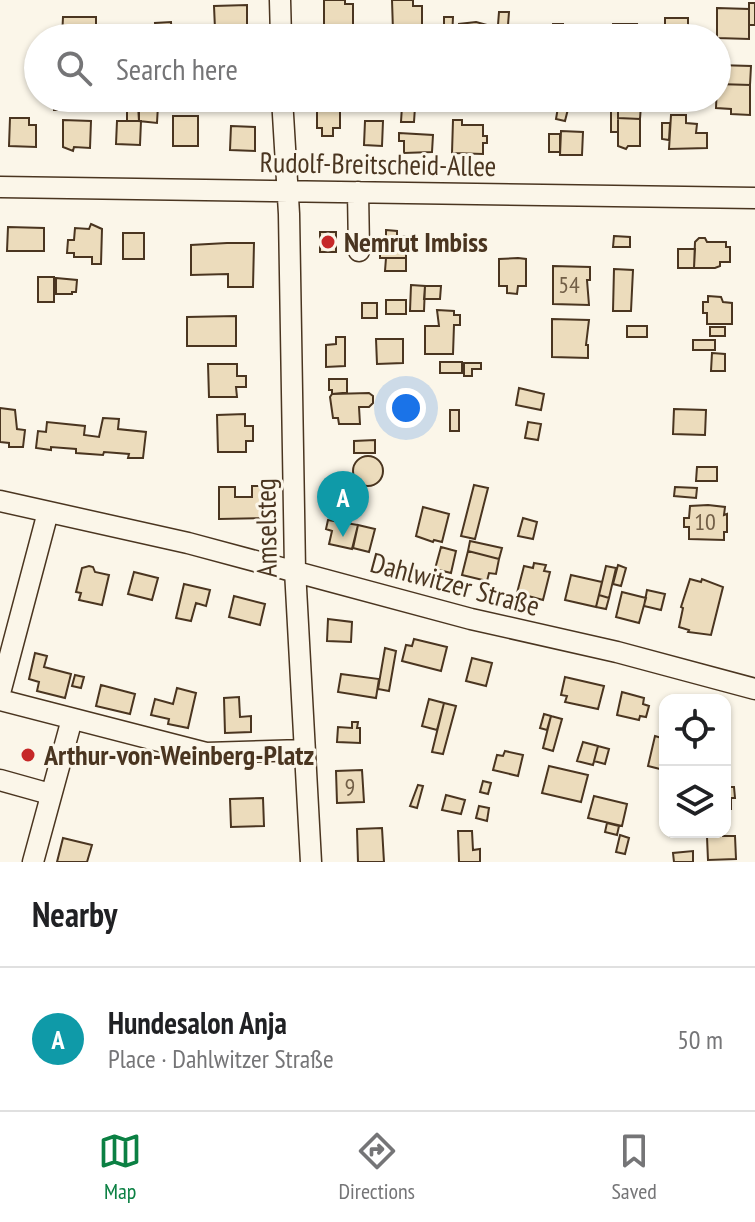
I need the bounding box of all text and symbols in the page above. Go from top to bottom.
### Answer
search box [24,24,731,112]
icon: search [52,46,96,90]
text: Search here [116,49,238,88]
street label: Rudolf-Breitscheid-Allee [259,143,497,184]
place label: Nemrut Imbiss [344,223,488,260]
marker: Nemrut Imbiss [319,233,337,251]
house number: 54 [558,269,580,300]
your location [386,388,426,428]
pin: A [317,471,369,537]
street label: Amselsteg [246,478,285,578]
house number: 10 [694,506,716,537]
street label: Dahlwitzer Straße [366,543,544,624]
map controls [659,694,731,838]
button: locate [659,694,731,766]
place label: Arthur-von-Weinberg-Platz [43,736,314,773]
marker: Arthur-von-Weinberg-Platz [19,746,37,764]
button: layers [659,766,731,838]
house number: 9 [345,771,355,802]
text: Nearby [32,892,117,936]
text: Hundesalon Anja [108,1003,287,1042]
text: A [51,1023,65,1056]
text: 50 m [677,1023,723,1056]
text: Place · Dahlwitzer Straße [108,1042,334,1075]
tab: Map [98,1129,142,1205]
tab: Directions [339,1129,415,1205]
tab: Saved [611,1129,657,1205]

